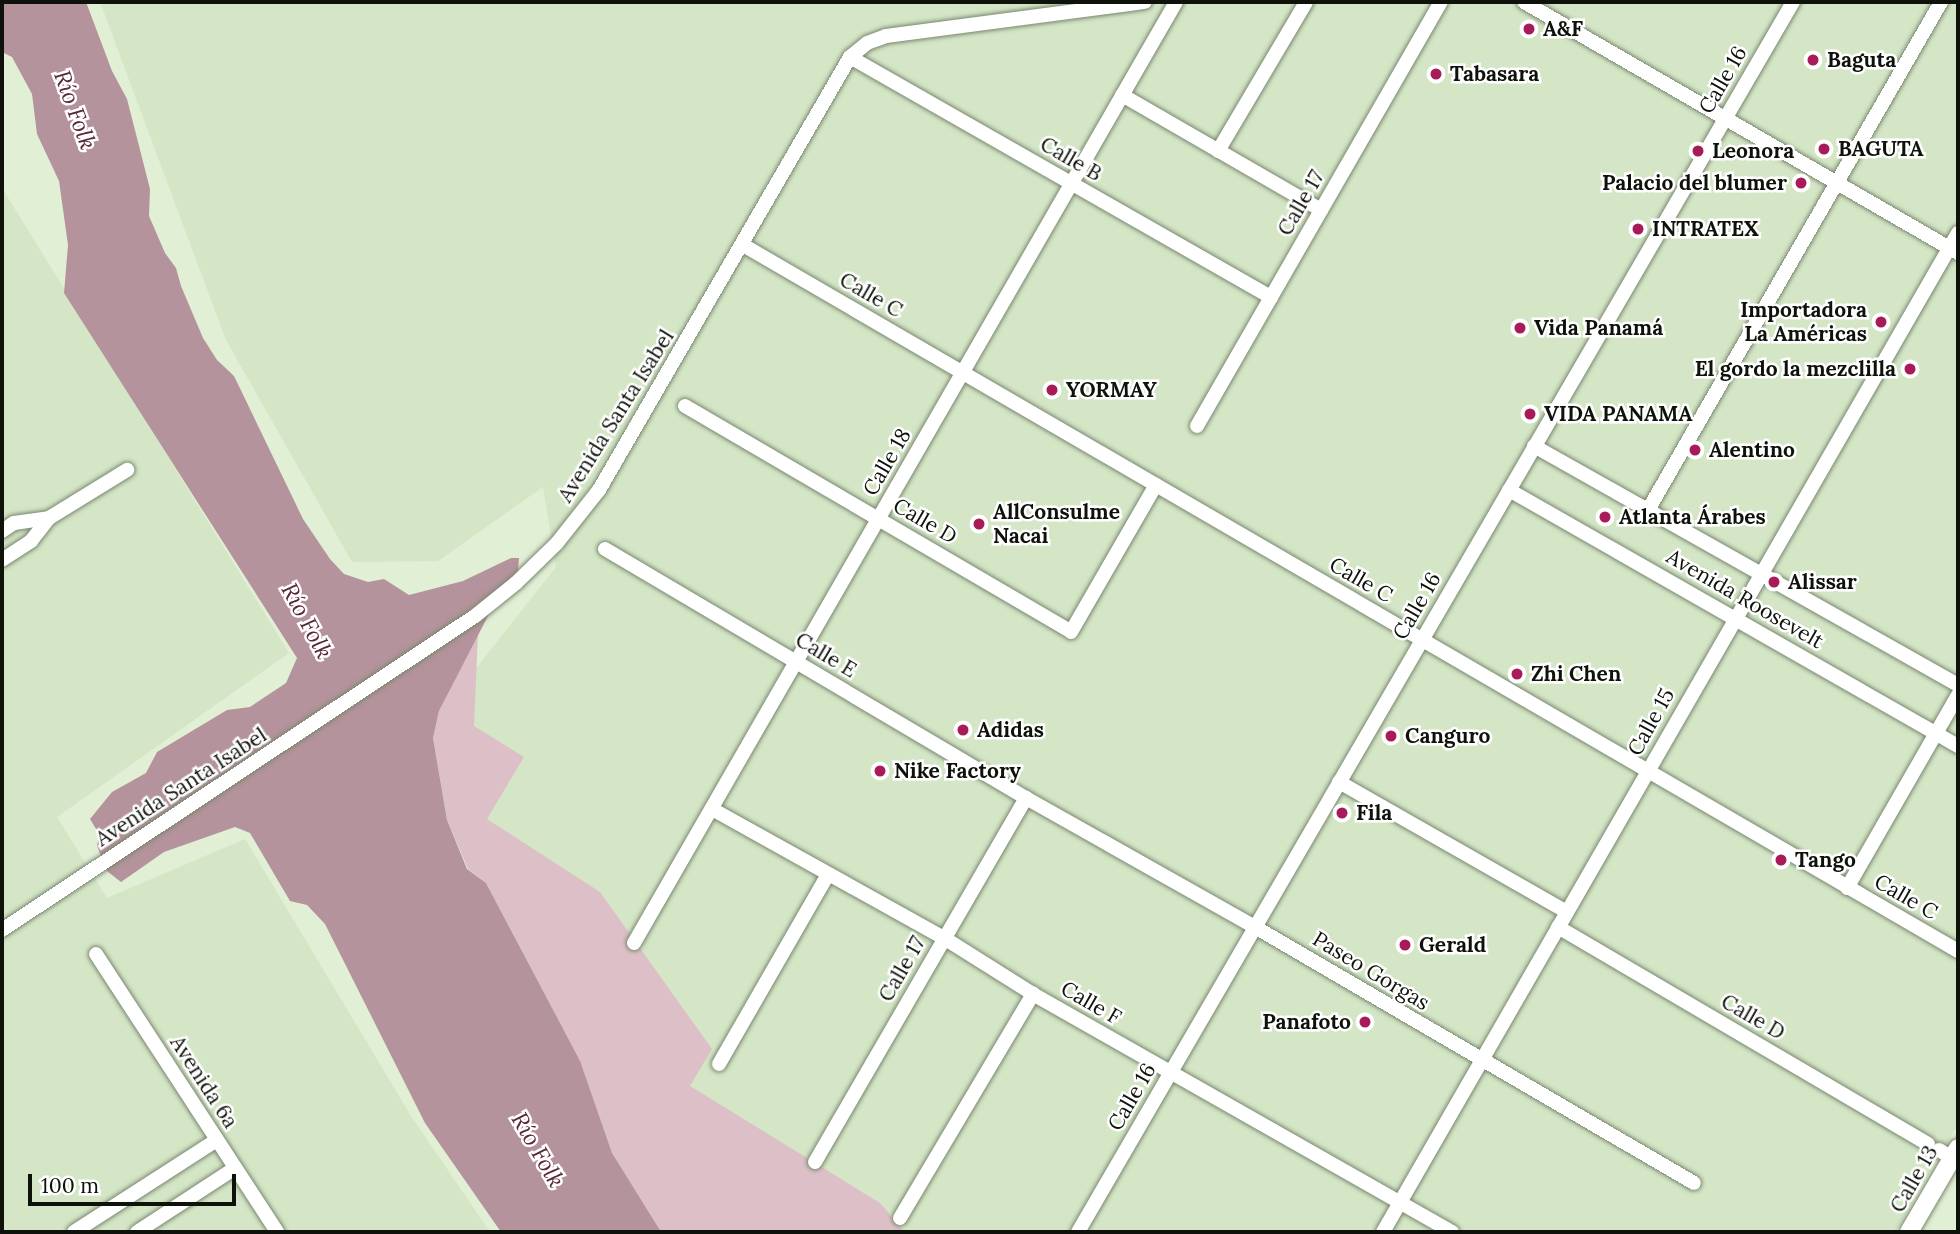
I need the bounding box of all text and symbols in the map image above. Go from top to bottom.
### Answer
place label: A&F [1543,16,1583,42]
marker: A&F [1521,21,1537,37]
street label: Calle 16 [1694,42,1752,118]
place label: Baguta [1827,47,1896,73]
marker: Baguta [1805,52,1821,68]
place label: Tabasara [1450,61,1539,87]
marker: Tabasara [1428,66,1444,82]
water label: Río Folk [48,67,102,153]
street label: Calle B [1036,131,1106,187]
place label: BAGUTA [1838,136,1924,162]
place label: Leonora [1712,138,1794,164]
marker: BAGUTA [1816,141,1832,157]
marker: Leonora [1690,143,1706,159]
street label: Calle 17 [1272,166,1330,240]
place label: Palacio del blumer [1602,170,1787,196]
marker: Palacio del blumer [1793,175,1809,191]
place label: INTRATEX [1652,216,1759,242]
marker: INTRATEX [1630,221,1646,237]
street label: Calle C [835,267,907,323]
place label: Importadora La Américas [1740,297,1867,347]
marker: Importadora La Américas [1873,314,1889,330]
place label: Vida Panamá [1534,315,1663,341]
marker: Vida Panamá [1512,320,1528,336]
street label: Avenida Santa Isabel [553,325,679,507]
place label: El gordo la mezclilla [1695,356,1896,382]
marker: El gordo la mezclilla [1902,361,1918,377]
place label: YORMAY [1066,377,1157,403]
marker: YORMAY [1044,382,1060,398]
place label: VIDA PANAMA [1544,401,1693,427]
marker: VIDA PANAMA [1522,406,1538,422]
street label: Calle 18 [858,424,916,500]
place label: Alentino [1709,437,1795,463]
marker: Alentino [1687,442,1703,458]
street label: Calle D [889,493,961,549]
place label: AllConsulme Nacai [993,499,1120,549]
place label: Atlanta Árabes [1619,504,1766,530]
marker: Atlanta Árabes [1597,509,1613,525]
marker: AllConsulme Nacai [971,516,987,532]
street label: Avenida Roosevelt [1662,544,1828,654]
street label: Calle C [1325,552,1397,608]
street label: Calle 16 [1388,568,1446,644]
place label: Alissar [1788,569,1857,595]
marker: Alissar [1766,574,1782,590]
water label: Río Folk [276,578,338,664]
street label: Calle E [791,627,861,683]
place label: Zhi Chen [1531,661,1621,687]
marker: Zhi Chen [1509,666,1525,682]
street label: Calle 15 [1622,684,1680,760]
place label: Adidas [977,717,1044,743]
street label: Avenida Santa Isabel [91,722,271,852]
marker: Adidas [955,722,971,738]
place label: Canguro [1405,723,1490,749]
marker: Canguro [1383,728,1399,744]
place label: Nike Factory [894,758,1021,784]
marker: Nike Factory [872,763,888,779]
place label: Fila [1356,800,1392,826]
marker: Fila [1334,805,1350,821]
place label: Tango [1795,847,1856,873]
marker: Tango [1773,852,1789,868]
street label: Calle C [1870,869,1942,925]
street label: Paseo Gorgas [1308,926,1434,1016]
street label: Calle 17 [873,932,931,1006]
place label: Gerald [1419,932,1486,958]
marker: Gerald [1397,937,1413,953]
street label: Calle F [1056,976,1126,1030]
street label: Calle D [1717,989,1789,1045]
place label: Panafoto [1262,1009,1351,1035]
marker: Panafoto [1357,1014,1373,1030]
street label: Avenida 6a [165,1031,243,1133]
street label: Calle 16 [1103,1059,1161,1135]
water label: Río Folk [506,1108,570,1192]
street label: Calle 13 [1885,1141,1943,1217]
scale bar [32,1160,240,1204]
text: 100 m [41,1172,99,1199]

